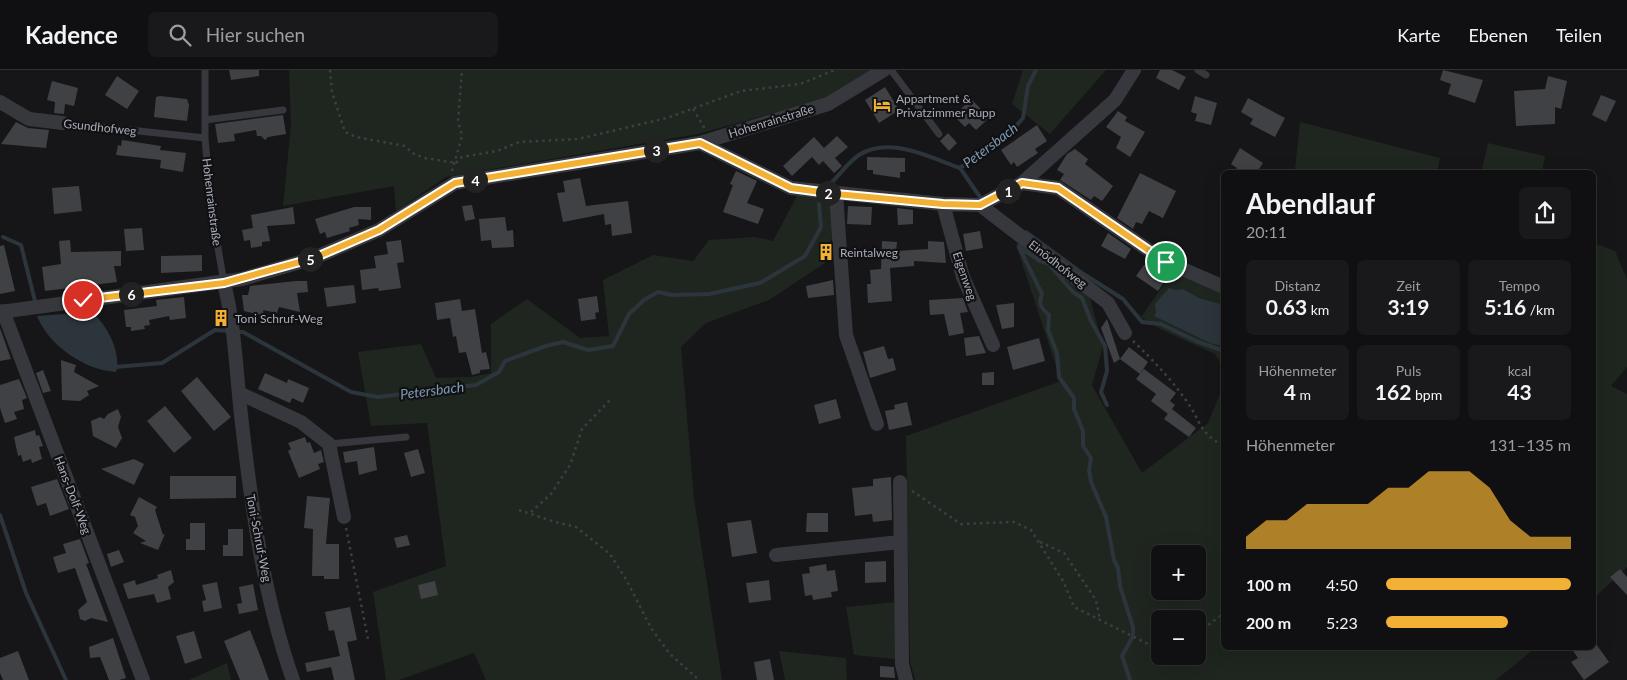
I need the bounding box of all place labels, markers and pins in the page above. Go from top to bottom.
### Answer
place label: Appartment & Privatzimmer Rupp [896,91,996,120]
hotel icon: Appartment & Privatzimmer Rupp [872,95,892,115]
pin: 3 [644,138,668,162]
pin: 4 [462,168,488,192]
pin: 1 [996,178,1020,204]
pin: 2 [816,180,840,206]
pin [1145,241,1187,283]
building icon: Reintalweg [816,242,836,262]
place label: Reintalweg [840,245,898,260]
pin: 5 [298,246,322,272]
pin [62,279,104,321]
pin: 6 [118,282,144,306]
building icon: Toni Schruf-Weg [211,308,231,328]
place label: Toni Schruf-Weg [235,311,323,326]

